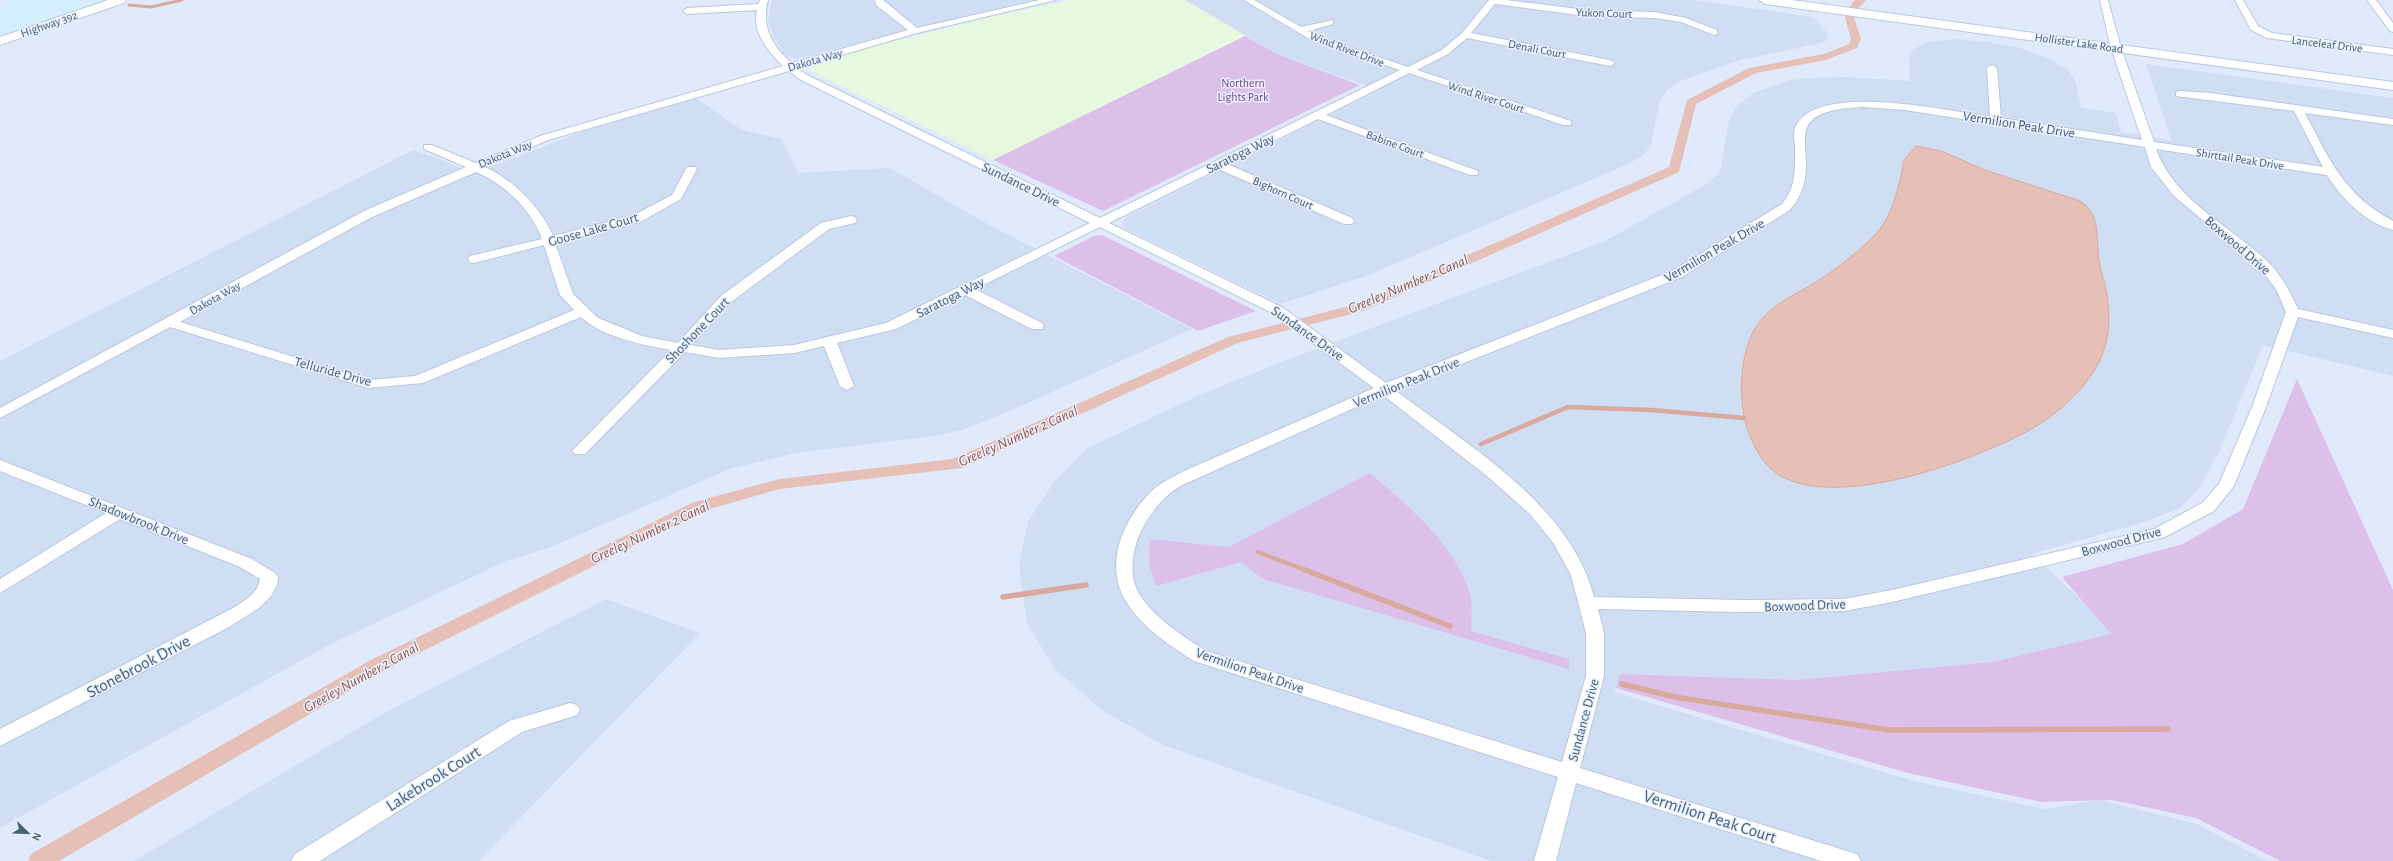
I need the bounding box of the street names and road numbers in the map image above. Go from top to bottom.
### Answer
street label: Yukon Court [1576,6,1633,20]
street label: Highway 392 [19,8,80,40]
street label: Wind River Drive [1308,29,1386,69]
street label: Hollister Lake Road [2034,31,2124,55]
street label: Lanceleaf Drive [2291,34,2363,54]
street label: Denali Court [1507,38,1567,60]
street label: Dakota Way [786,46,844,75]
street label: Wind River Court [1446,79,1526,115]
street label: Vermilion Peak Drive [1962,109,2076,141]
street label: Babine Court [1365,128,1426,160]
street label: Saratoga Way [1204,131,1277,176]
street label: Dakota Way [477,138,534,171]
street label: Shirttail Peak Drive [2195,146,2285,172]
street label: Sundance Drive [979,160,1062,210]
street label: Bighorn Court [1251,174,1315,212]
street label: Goose Lake Court [547,210,640,249]
street label: Boxwood Drive [2202,214,2273,278]
street label: Vermilion Peak Drive [1662,216,1767,285]
street label: Saratoga Way [914,275,987,321]
street label: Dakota Way [187,279,243,318]
street label: Shoshone Court [663,295,733,366]
street label: Sundance Drive [1269,304,1346,364]
street label: Telluride Drive [293,355,373,389]
street label: Vermilion Peak Drive [1351,355,1462,411]
street label: Shadowbrook Drive [87,494,191,547]
street label: Boxwood Drive [2080,525,2163,559]
street label: Boxwood Drive [1764,598,1846,614]
street label: Stonebrook Drive [84,632,193,701]
street label: Vermilion Peak Drive [1194,646,1306,696]
street label: Sundance Drive [1566,677,1602,763]
street label: Lakebrook Court [383,742,484,814]
street label: Vermilion Peak Court [1641,787,1779,846]

